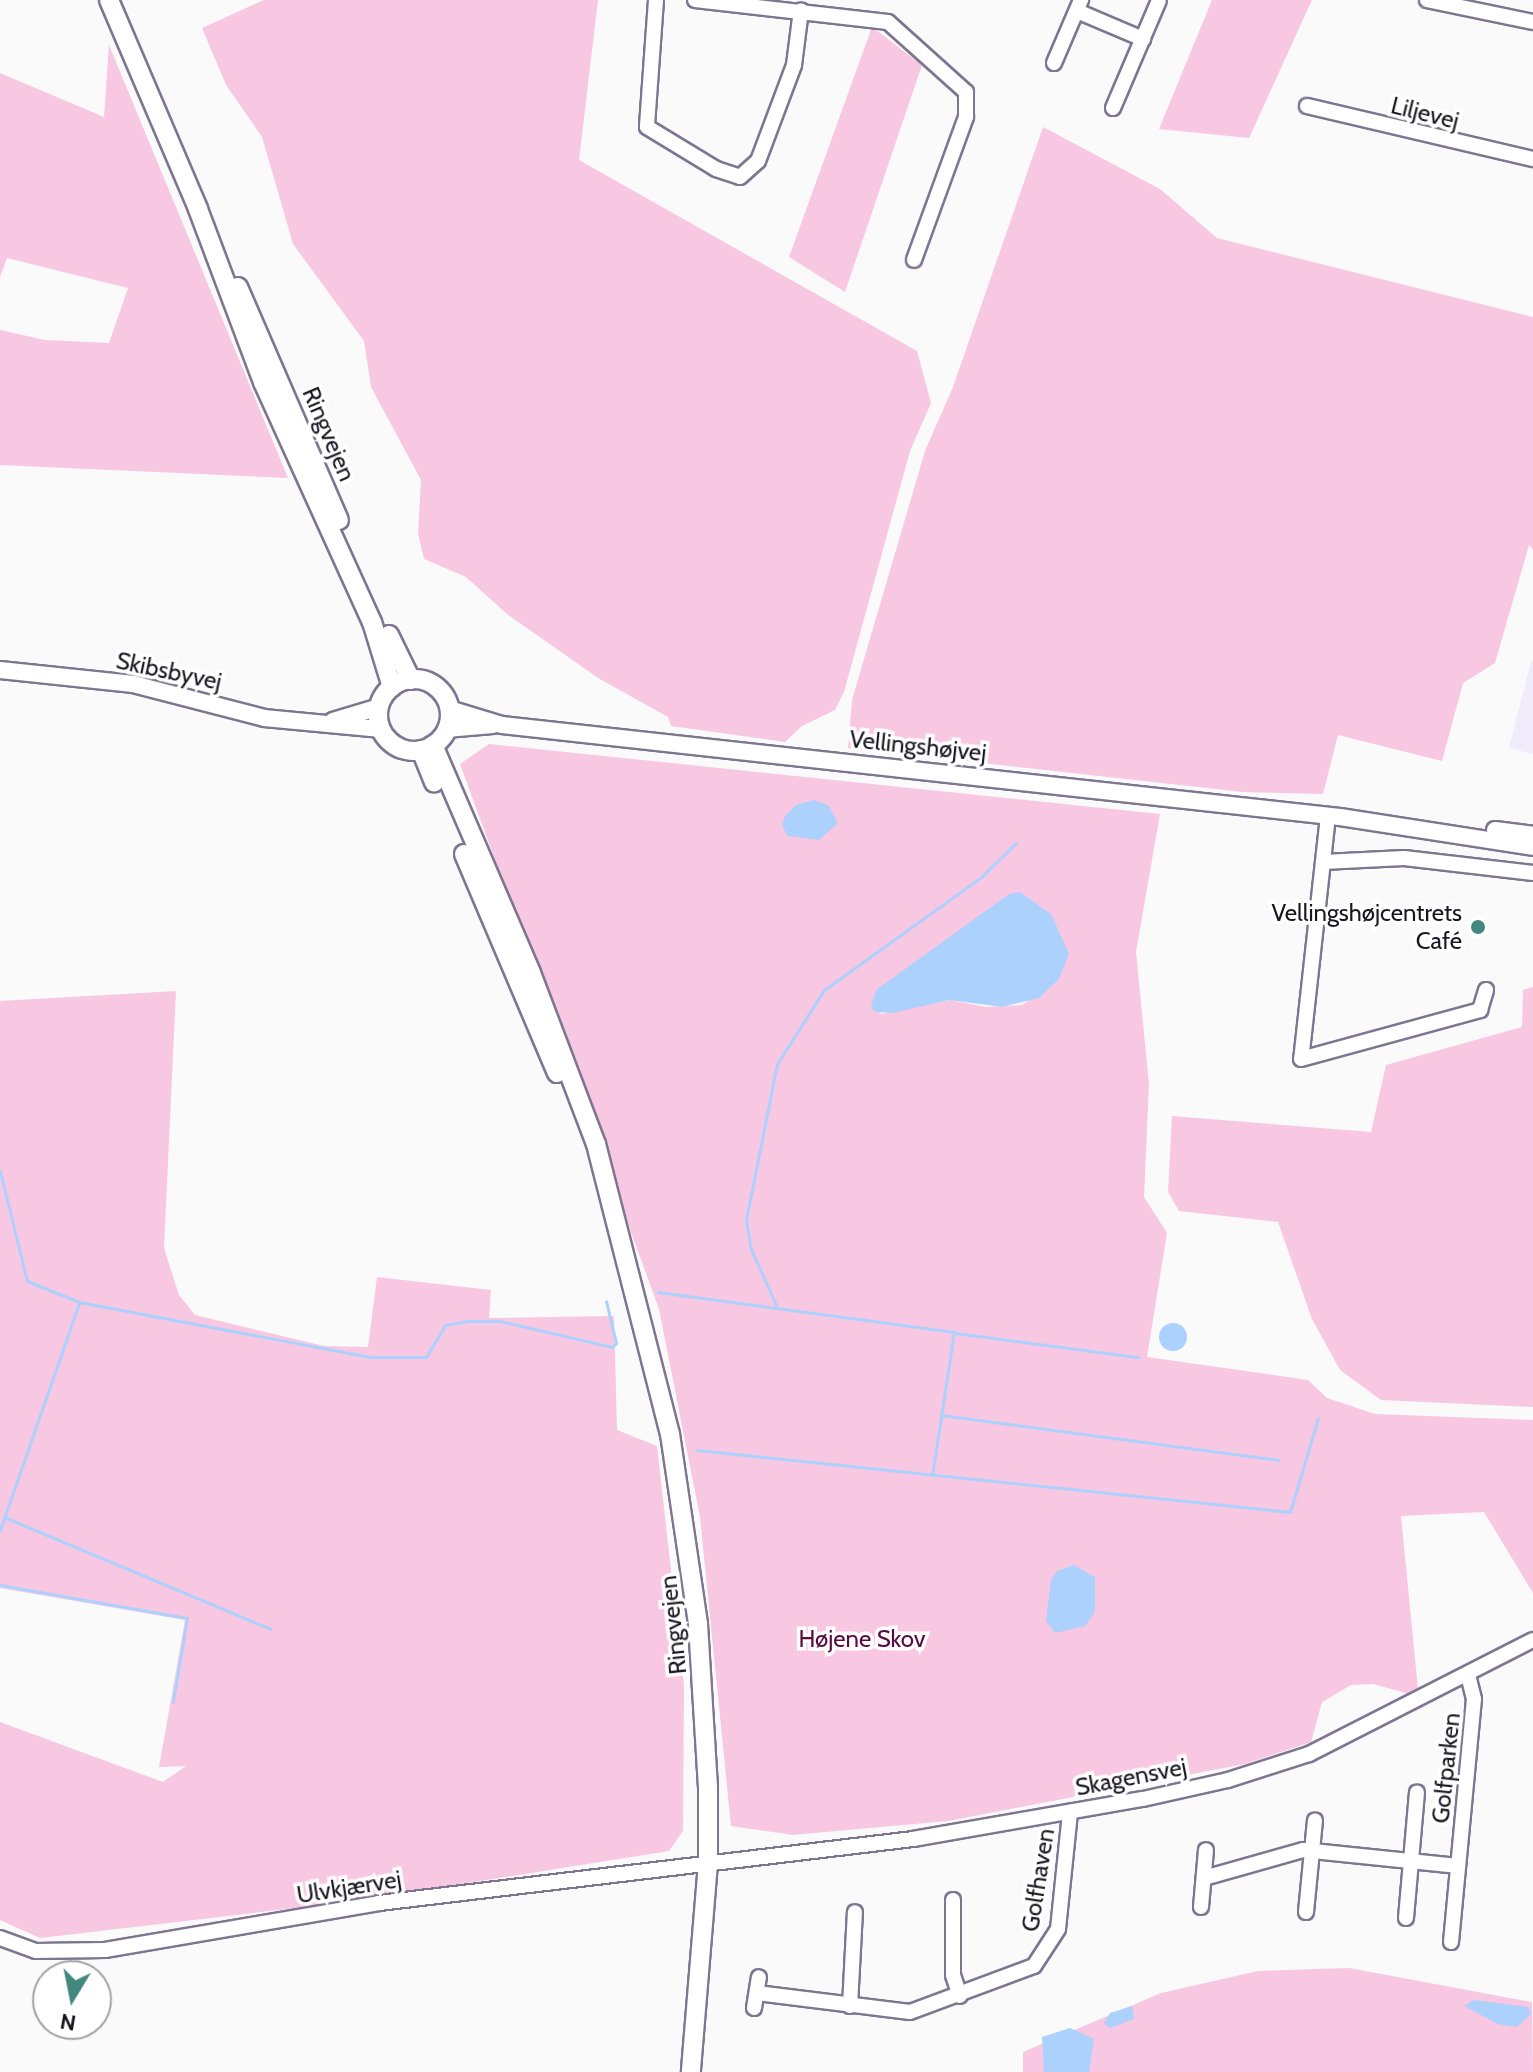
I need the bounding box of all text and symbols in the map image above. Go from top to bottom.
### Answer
street label: Liljevej [1388,91,1462,135]
street label: Ringvejen [296,383,362,485]
street label: Skibsbyvej [114,646,224,696]
street label: Vellingshøjvej [848,724,988,768]
place label: Vellingshøjcentrets Café [1272,899,1462,955]
marker: Vellingshøjcentrets Café [1469,918,1487,936]
street label: Ringvejen [653,1574,693,1676]
park label: Højene Skov [798,1625,926,1653]
street label: Golfparken [1426,1711,1466,1825]
street label: Skagensvej [1073,1752,1189,1802]
street label: Golfhaven [1016,1826,1060,1934]
street label: Ulvkjærvej [295,1865,403,1909]
north arrow [32,1960,112,2040]
text: N [58,2008,78,2037]

